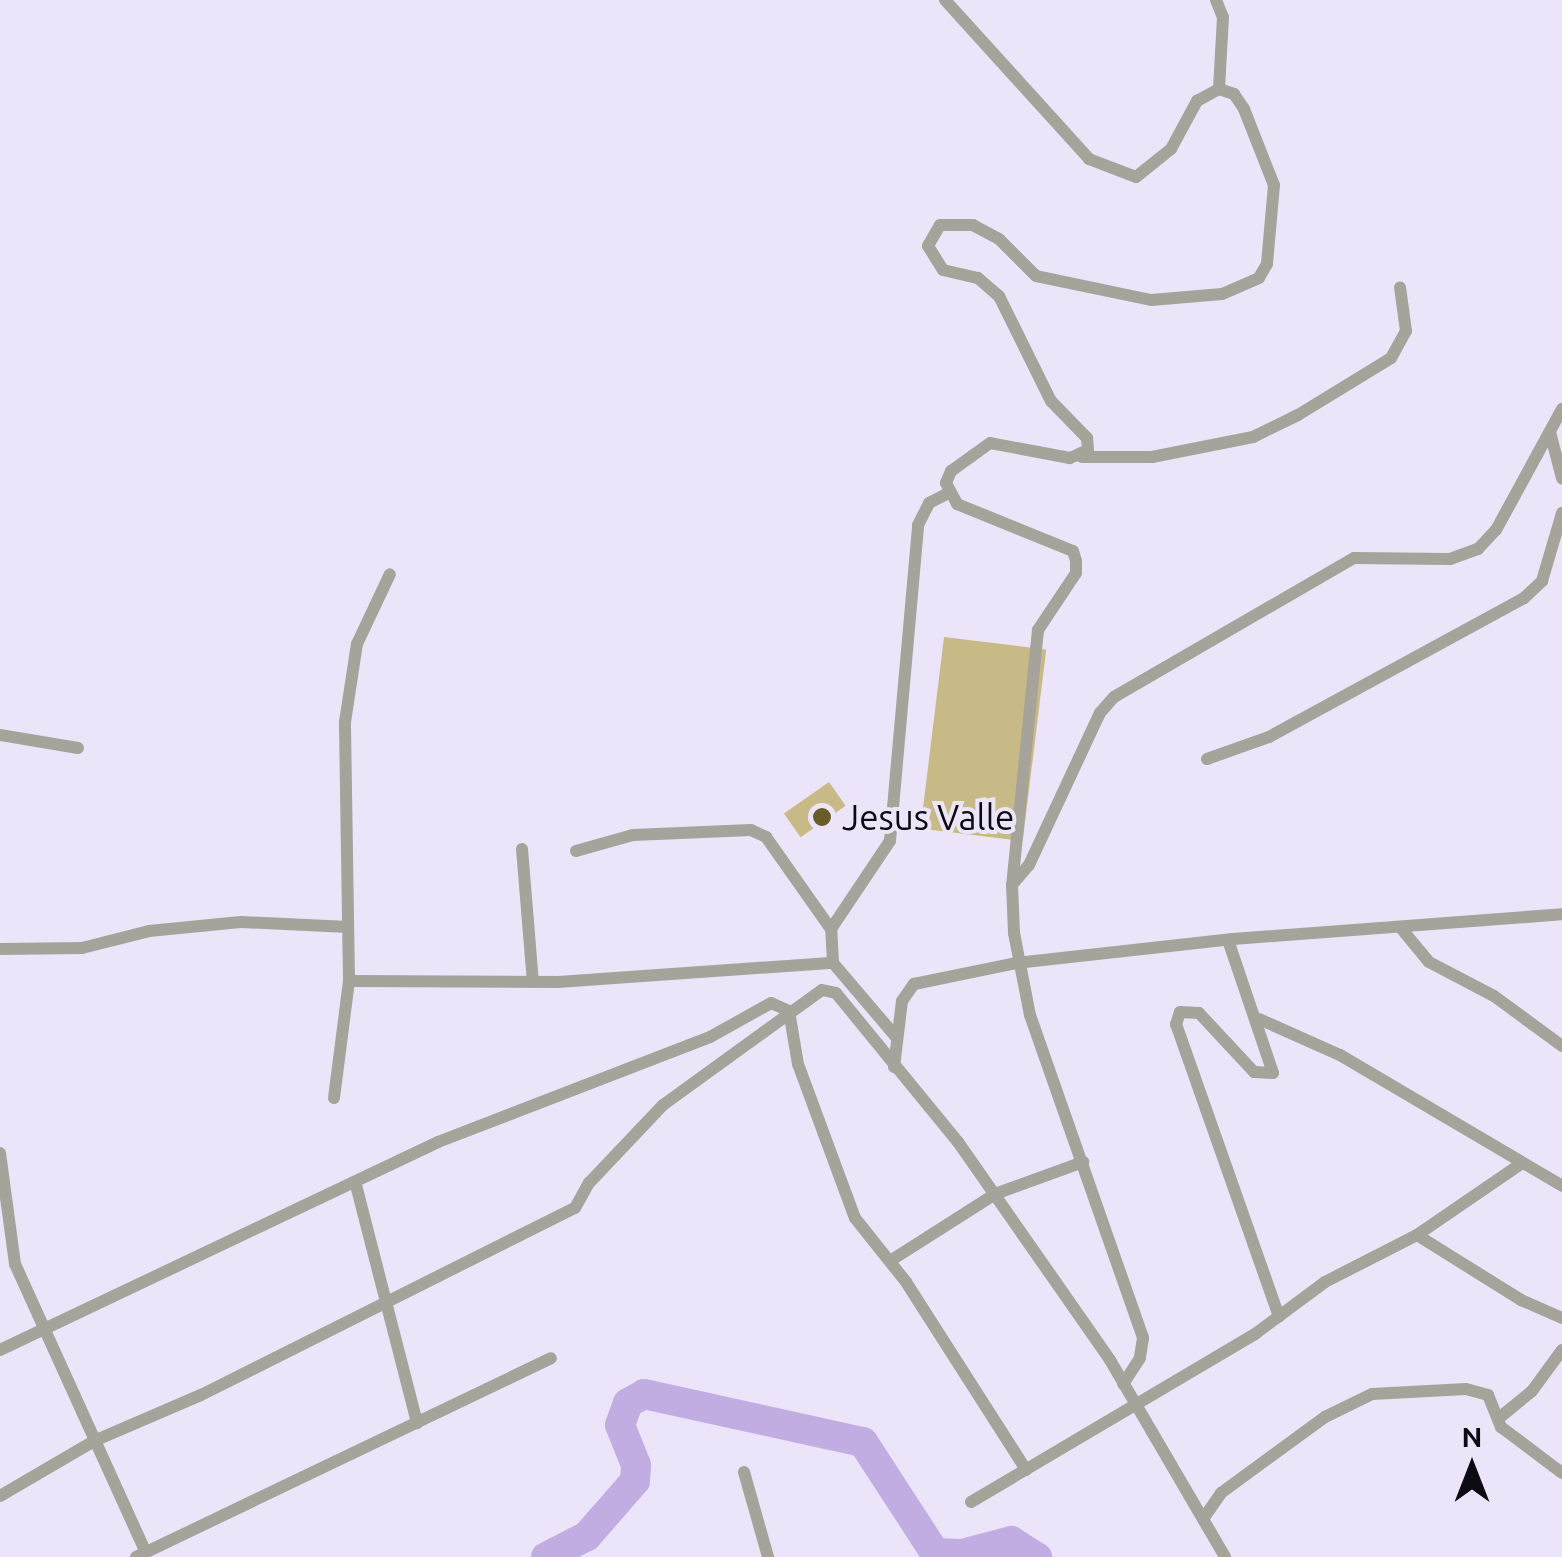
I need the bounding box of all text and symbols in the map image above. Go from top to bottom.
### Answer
place label: Jesus Valle [842,796,1014,838]
marker: Jesus Valle [811,806,833,828]
north arrow [1422,1417,1522,1517]
text: N [1462,1421,1482,1452]

